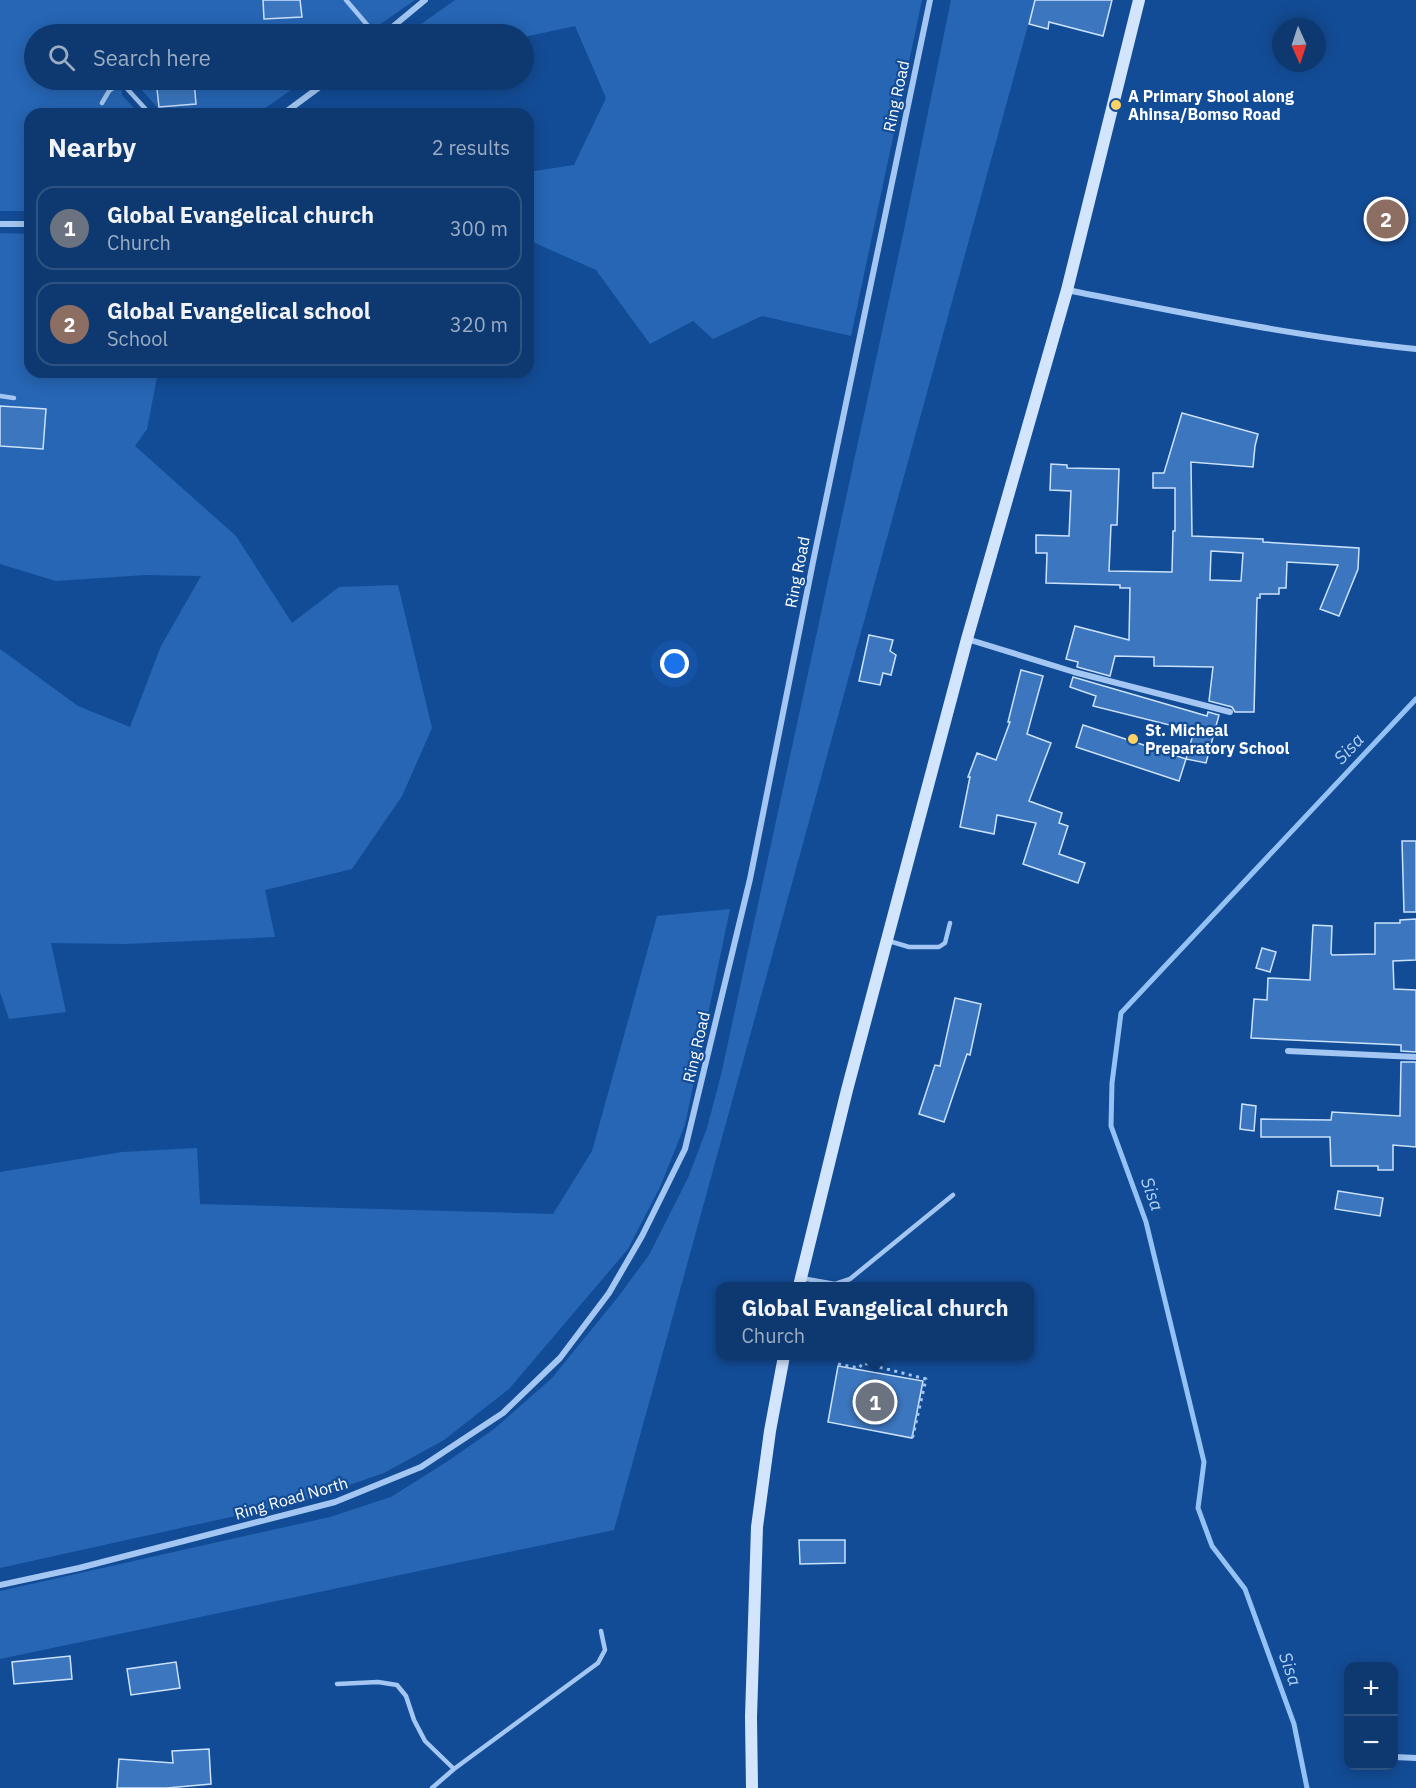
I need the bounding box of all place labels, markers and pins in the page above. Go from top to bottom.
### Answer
place label: A Primary Shool along Ahinsa/Bomso Road [1128,86,1294,124]
marker: A Primary Shool along Ahinsa/Bomso Road [1109,98,1123,112]
pin: 2 [1366,196,1406,242]
place label: St. Micheal Preparatory School [1145,720,1290,758]
marker: St. Micheal Preparatory School [1126,732,1140,746]
pin: 1 [856,1380,894,1424]

